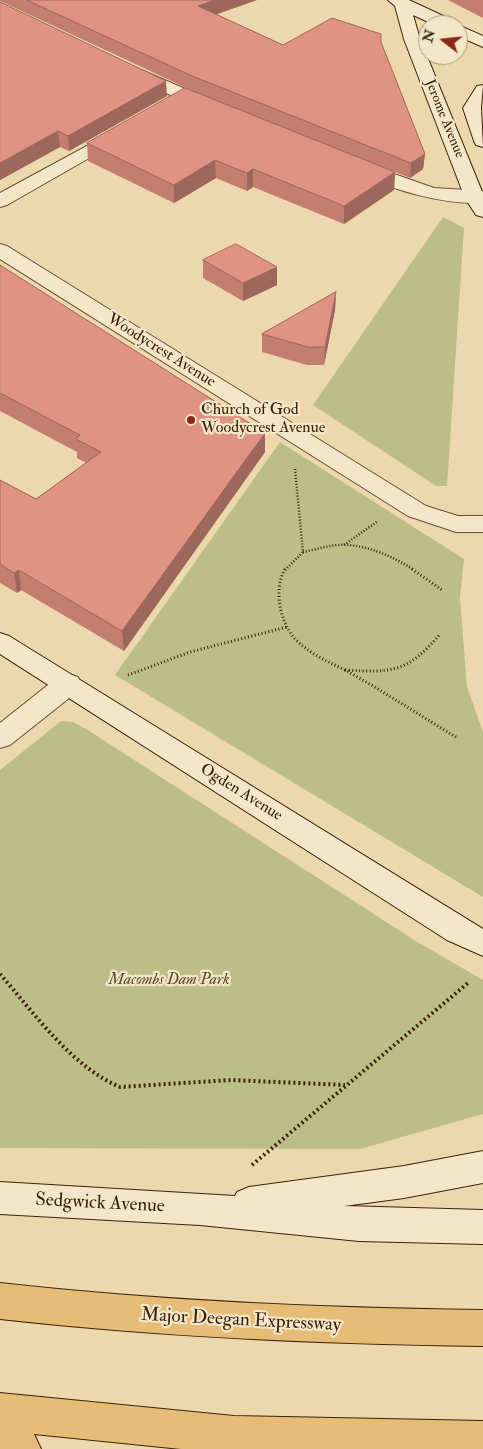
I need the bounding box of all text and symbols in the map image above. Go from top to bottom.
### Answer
north arrow [418,15,468,65]
text: N [419,28,439,44]
street label: Jerome Avenue [421,77,467,161]
street label: Woodycrest Avenue [103,310,219,392]
place label: Church of God Woodycrest Avenue [201,401,325,439]
marker: Church of God Woodycrest Avenue [185,414,197,426]
street label: Ogden Avenue [196,760,286,826]
park label: Macombs Dam Park [108,971,230,991]
street label: Sedgwick Avenue [35,1189,165,1219]
street label: Major Deegan Expressway [140,1304,342,1338]

